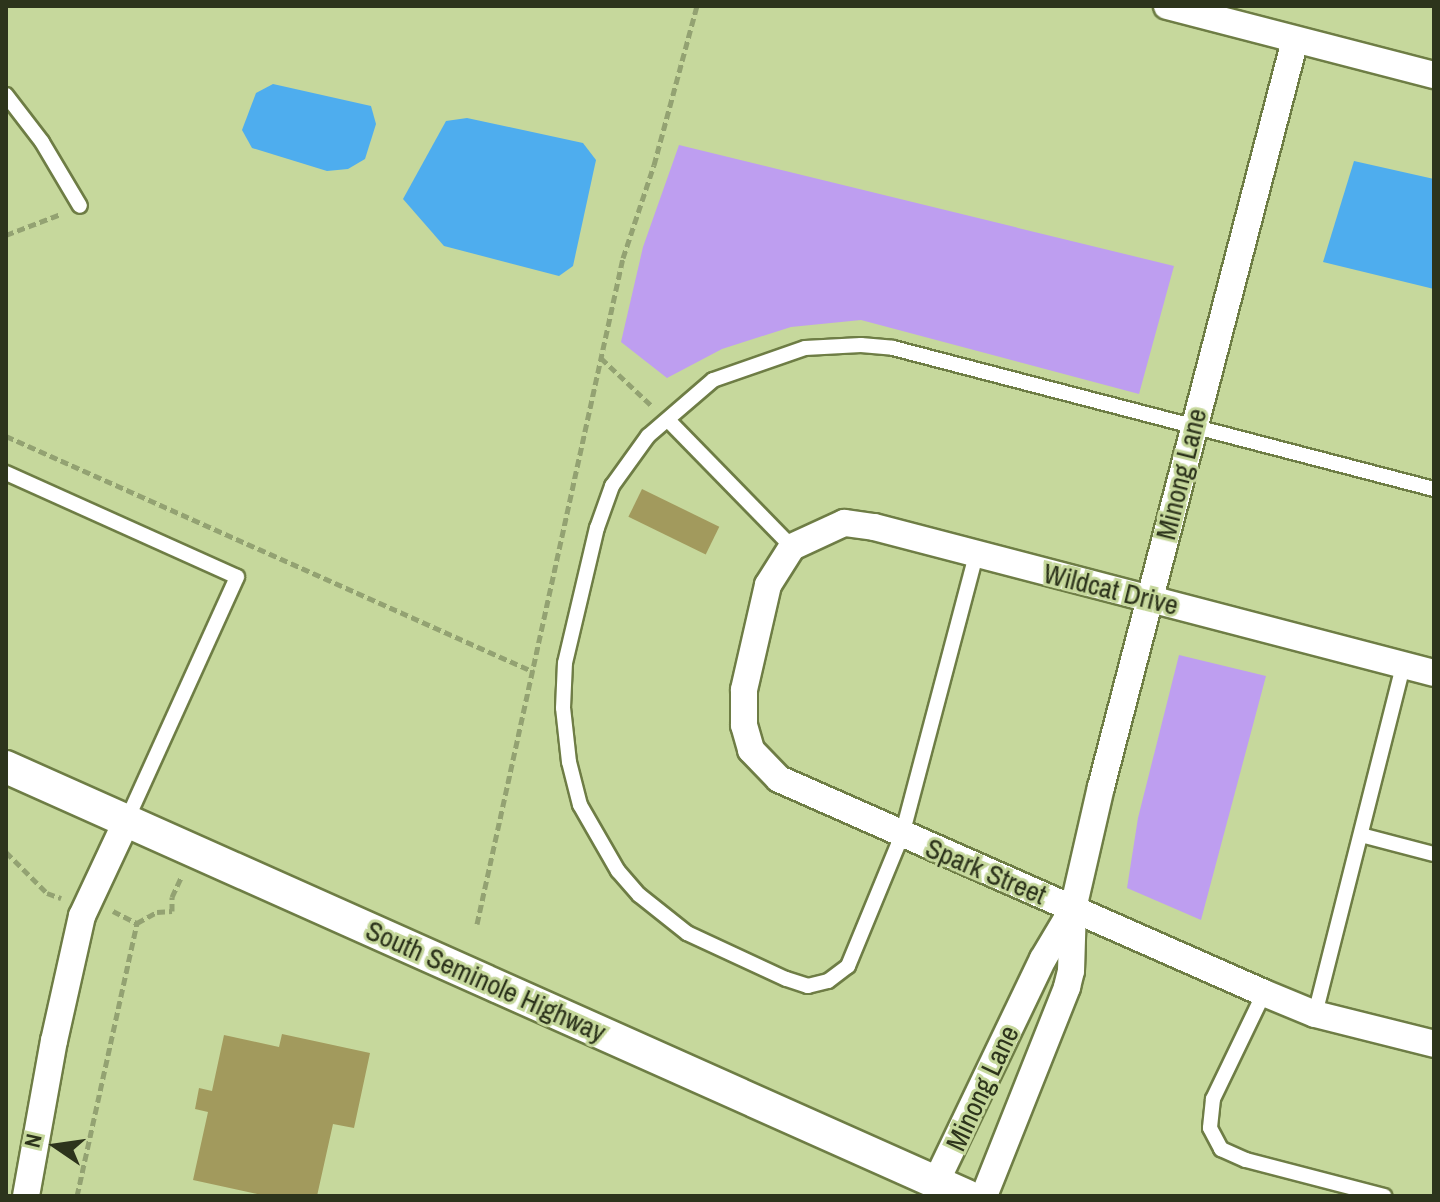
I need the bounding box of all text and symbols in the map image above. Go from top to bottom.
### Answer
street label: Minong Lane [1148,405,1214,543]
street label: Wildcat Drive [1040,556,1182,622]
street label: Spark Street [921,831,1051,911]
street label: South Seminole Highway [361,913,611,1049]
street label: Minong Lane [938,1020,1026,1156]
north arrow [16,1106,96,1186]
text: N [17,1131,49,1150]

